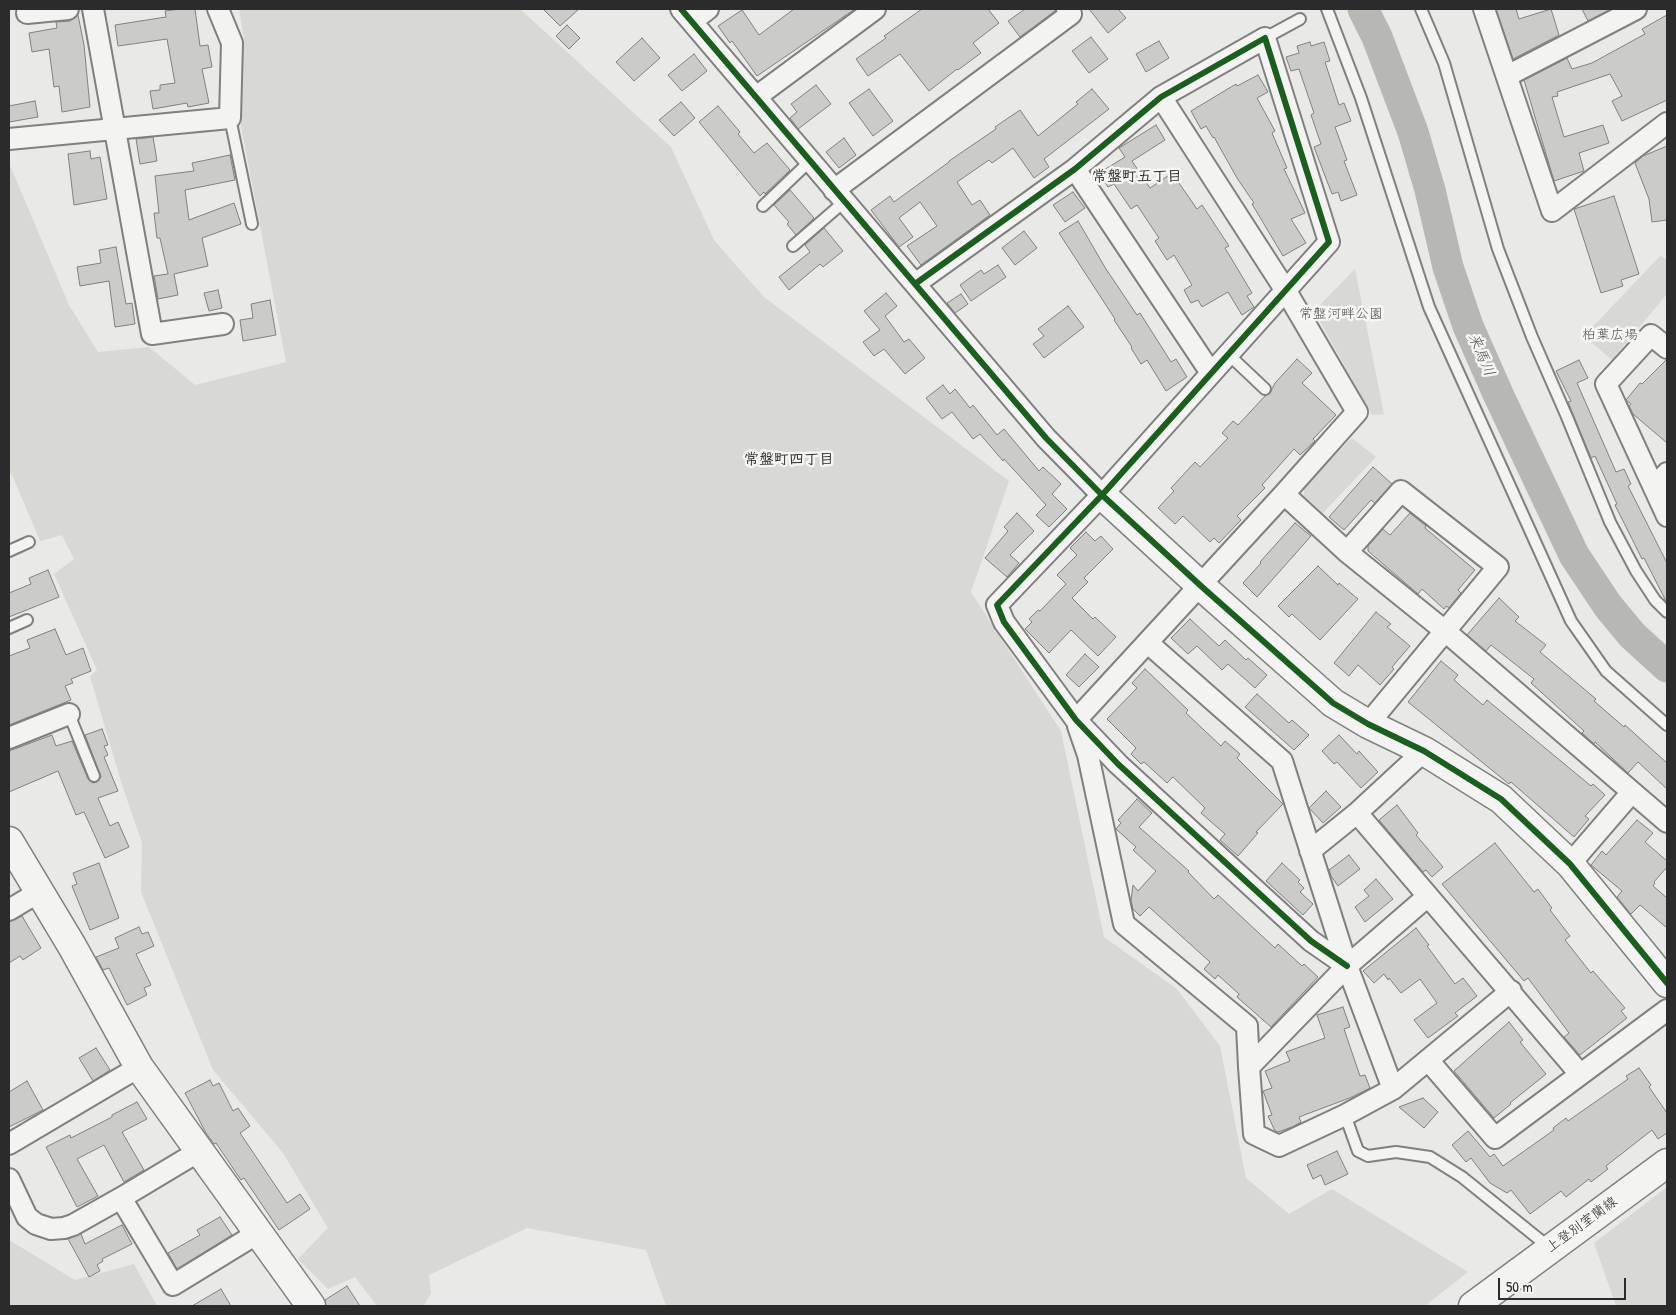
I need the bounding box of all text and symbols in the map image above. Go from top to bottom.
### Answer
district label: 常盤町五丁目 [1092,168,1182,186]
park label: 常盤河畔公園 [1299,306,1383,322]
park label: 柏葉広場 [1582,327,1638,343]
water label: 来馬川 [1464,331,1498,379]
district label: 常盤町四丁目 [744,451,834,469]
street label: 上登別室蘭線 [1543,1194,1621,1256]
scale bar [1501,1268,1628,1300]
text: 50 m [1506,1276,1533,1297]

